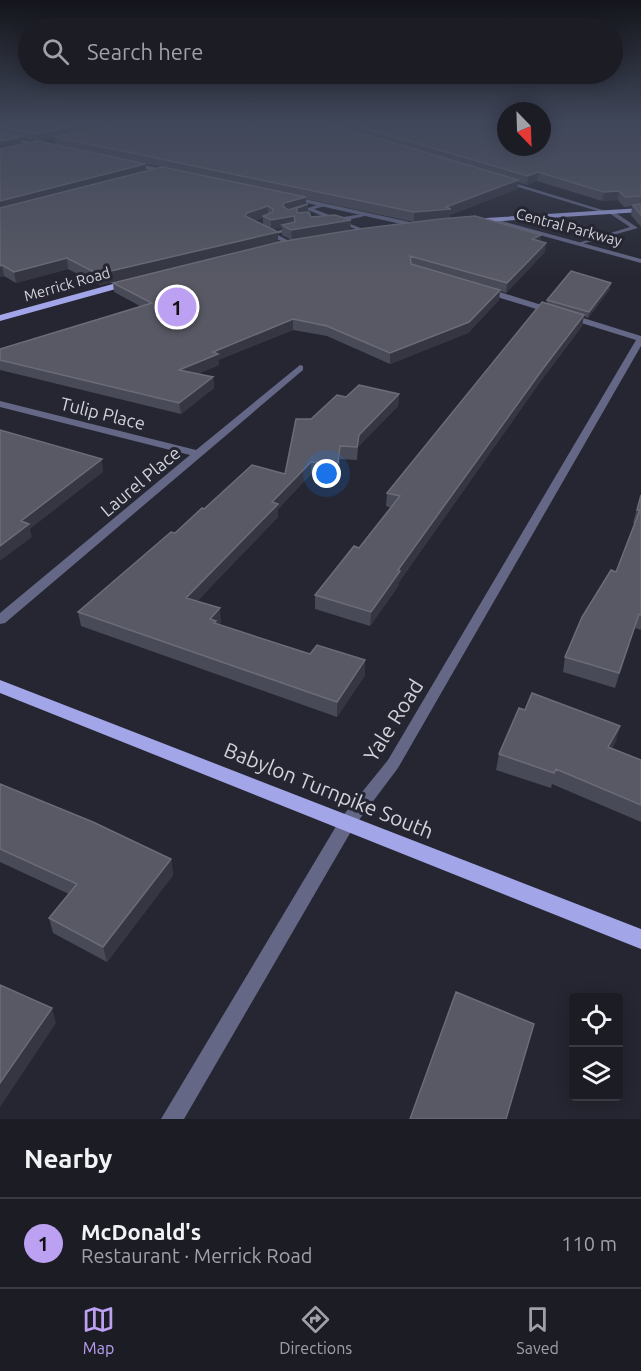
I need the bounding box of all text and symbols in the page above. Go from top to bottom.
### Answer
search box [18,18,623,84]
icon: search [39,35,72,68]
text: Search here [87,39,203,64]
north arrow [497,102,551,156]
street label: Central Parkway [514,205,624,249]
street label: Merrick Road [22,264,112,304]
pin: 1 [158,284,196,330]
street label: Tulip Place [59,393,147,433]
street label: Laurel Place [96,442,184,520]
your location [312,459,341,488]
street label: Yale Road [358,674,428,766]
street label: Babylon Turnpike South [221,737,437,843]
map controls [569,993,623,1101]
button: locate [569,993,623,1047]
button: layers [569,1047,623,1101]
text: Nearby [24,1144,112,1173]
text: McDonald's [81,1219,201,1244]
text: 1 [38,1232,49,1255]
text: 110 m [561,1232,617,1255]
text: Restaurant · Merrick Road [81,1244,312,1267]
tab: Map [82,1303,115,1357]
tab: Directions [279,1303,352,1357]
tab: Saved [516,1303,559,1357]

